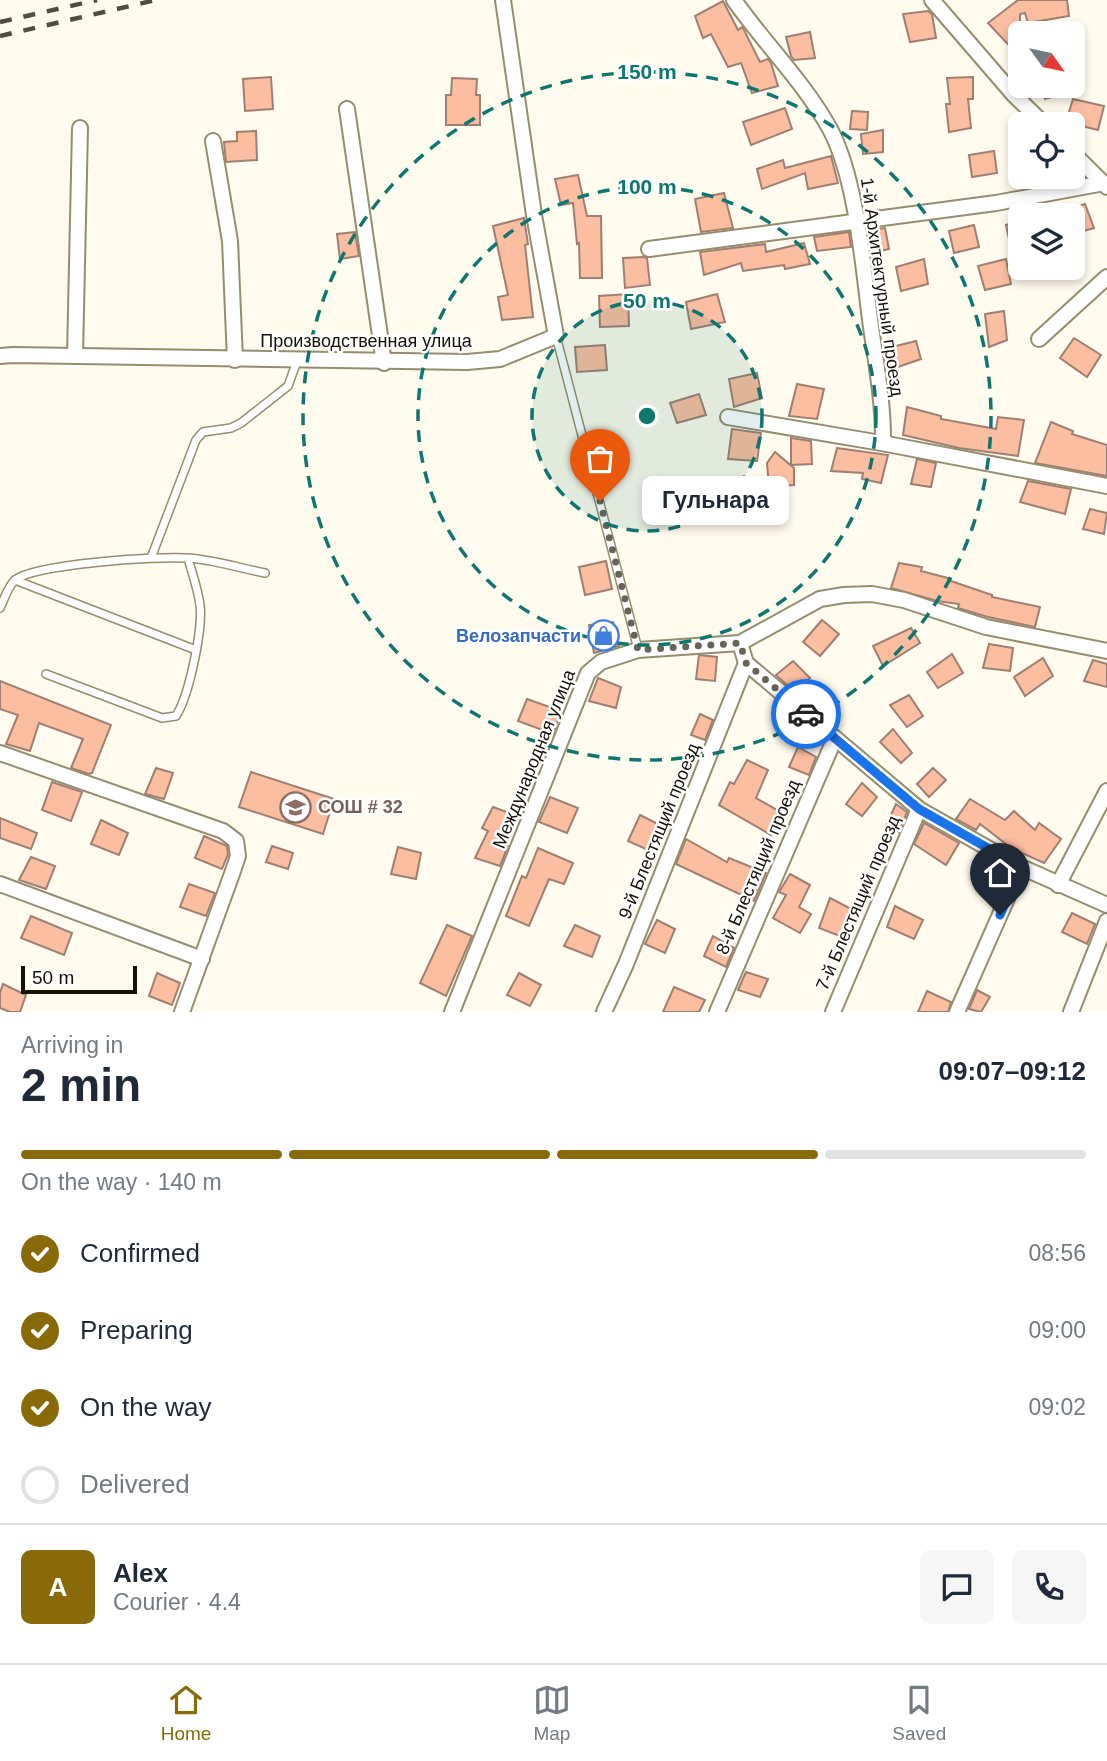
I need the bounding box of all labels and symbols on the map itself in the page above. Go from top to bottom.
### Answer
north arrow [1008,21,1085,98]
text: 150 m [617,60,677,83]
text: 100 m [617,175,677,198]
street label: 1-й Архитектурный проезд [857,176,907,398]
text: 50 m [623,289,671,312]
street label: Производственная улица [260,331,473,351]
centre of rings [635,404,659,428]
pin [570,429,630,501]
callout: Гульнара [642,476,789,526]
shop icon: Велозапчасти [587,619,621,653]
place label: Велозапчасти [456,626,581,646]
street label: Международная улица [489,666,579,851]
courier [771,679,841,749]
street label: 9-й Блестящий проезд [615,740,704,922]
street label: 8-й Блестящий проезд [712,776,804,957]
school or university icon: СОШ # 32 [278,790,312,824]
place label: СОШ # 32 [318,797,403,817]
street label: 7-й Блестящий проезд [812,812,904,993]
pin [970,843,1030,915]
scale bar [21,963,136,995]

